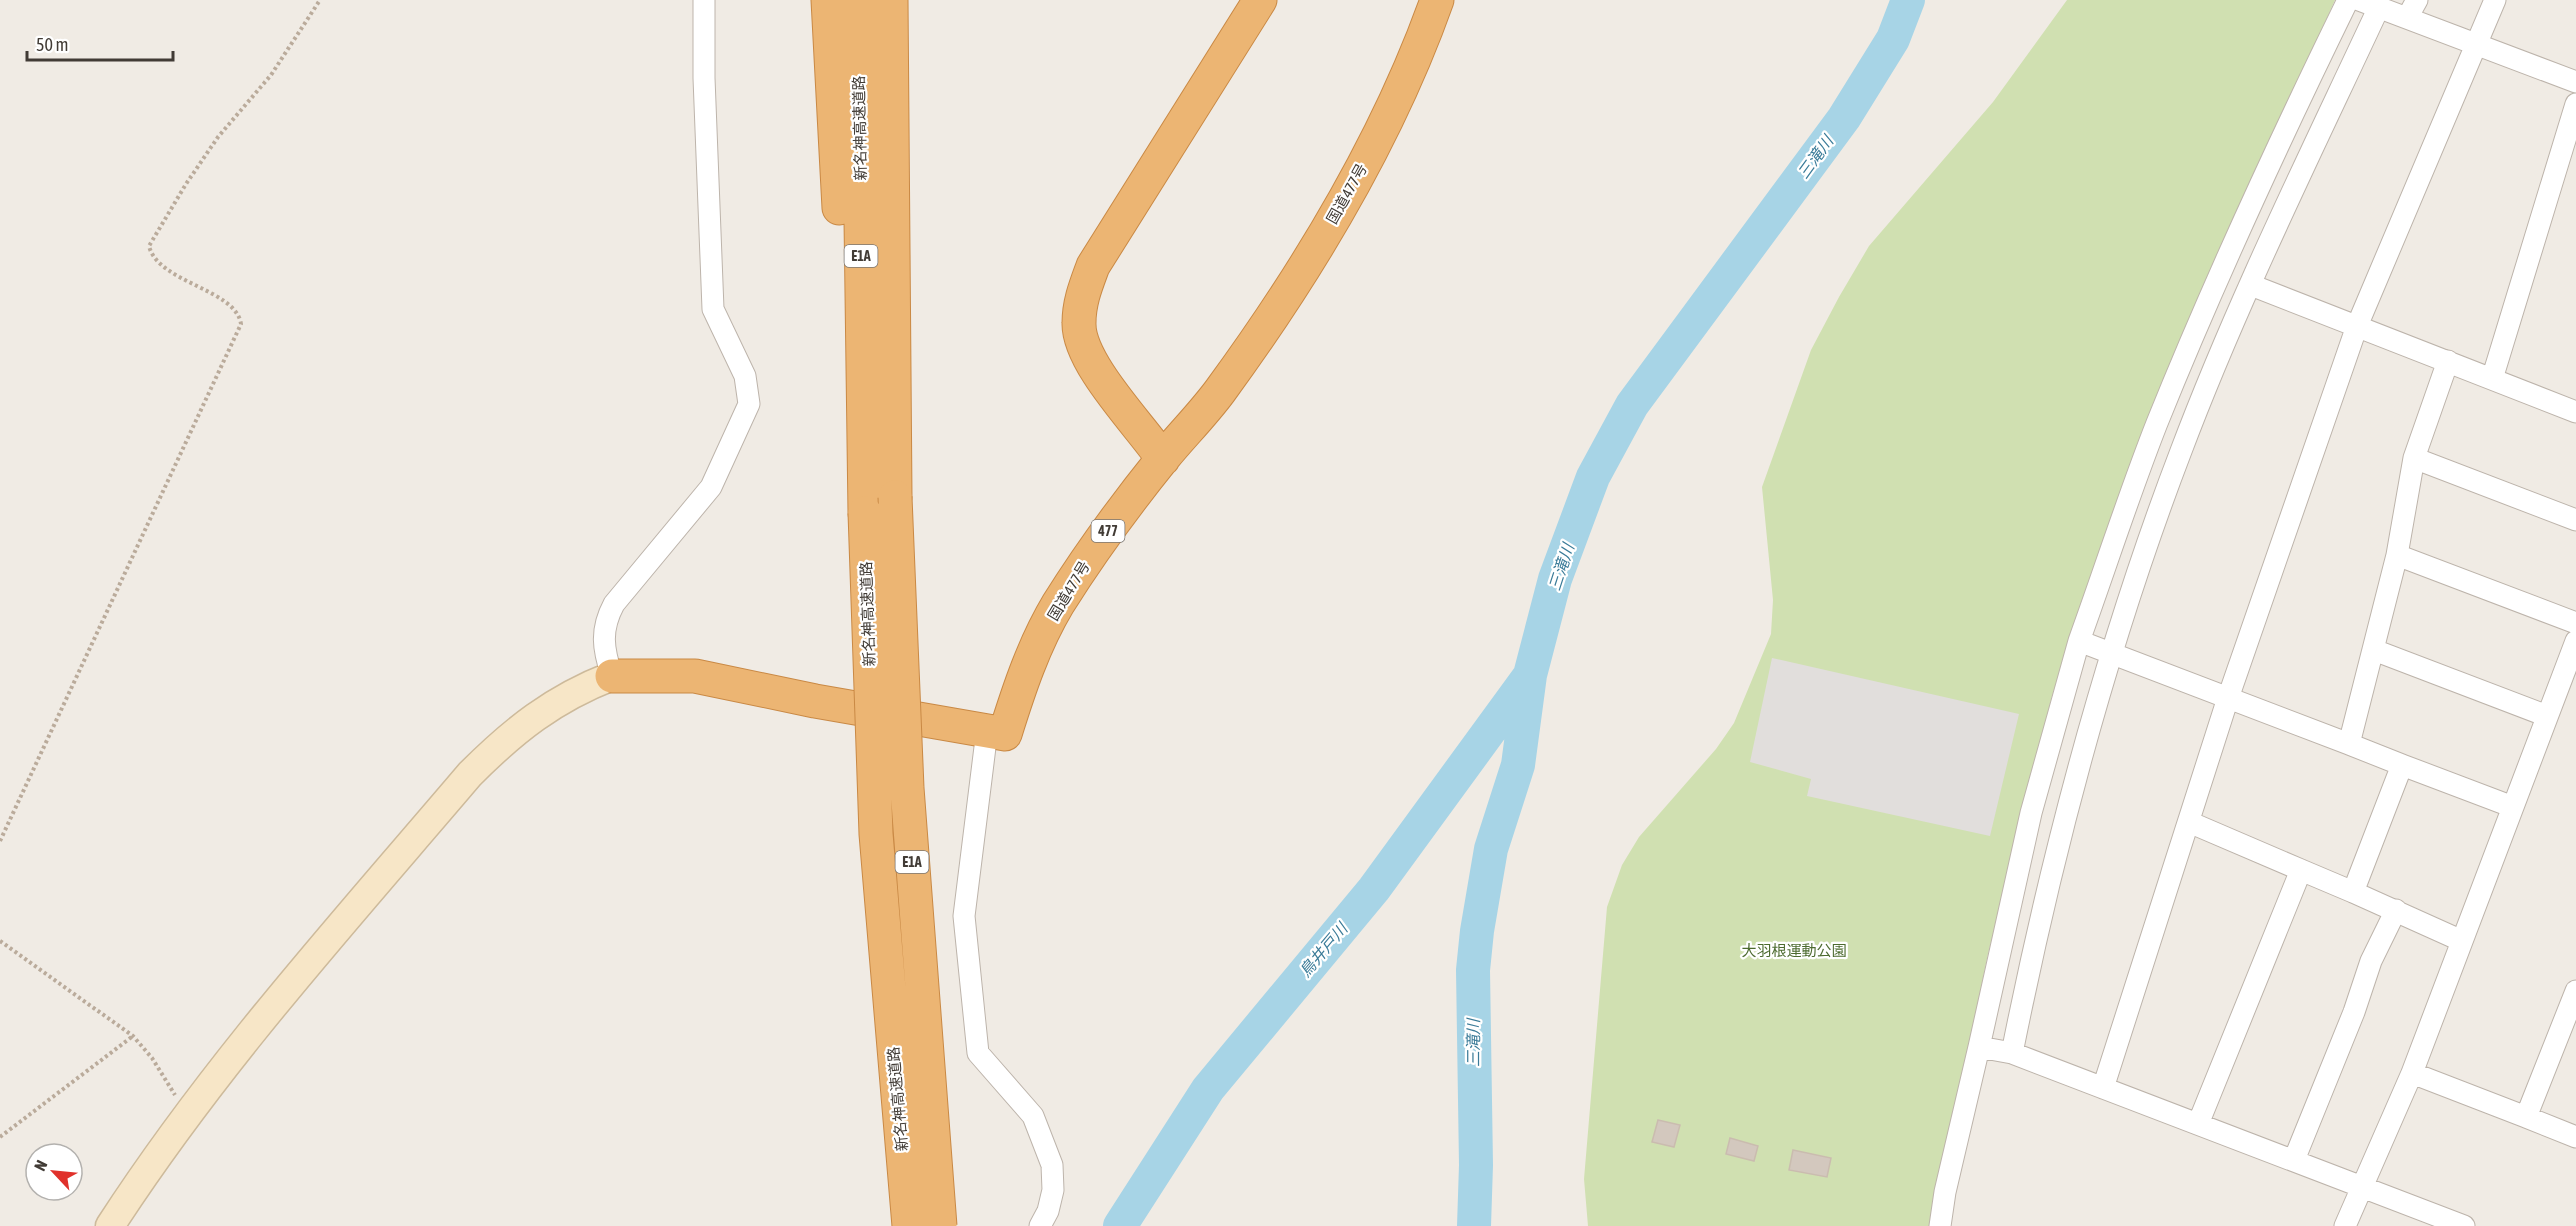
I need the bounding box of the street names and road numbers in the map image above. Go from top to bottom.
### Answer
street label: 新名神高速道路 [850,75,869,181]
street label: 国道477号 [1323,161,1370,227]
road number: E1A [844,245,878,267]
road number: 477 [1092,520,1124,542]
street label: 国道477号 [1044,558,1093,623]
street label: 新名神高速道路 [857,561,878,667]
road number: E1A [896,851,928,873]
street label: 新名神高速道路 [884,1046,911,1152]

